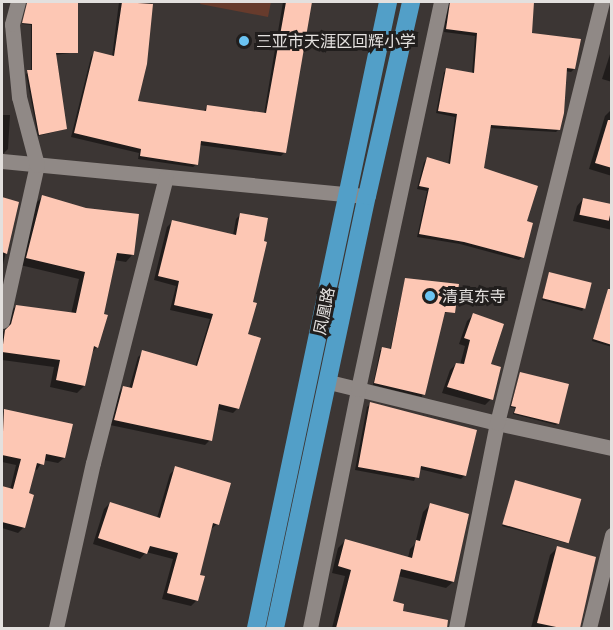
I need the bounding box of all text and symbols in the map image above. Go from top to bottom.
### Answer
place label: 三亚市天涯区回辉小学 [256,31,416,51]
marker: 三亚市天涯区回辉小学 [237,34,251,48]
street label: 凤凰路 [310,286,338,336]
place label: 清真东寺 [442,286,506,306]
marker: 清真东寺 [423,289,437,303]

